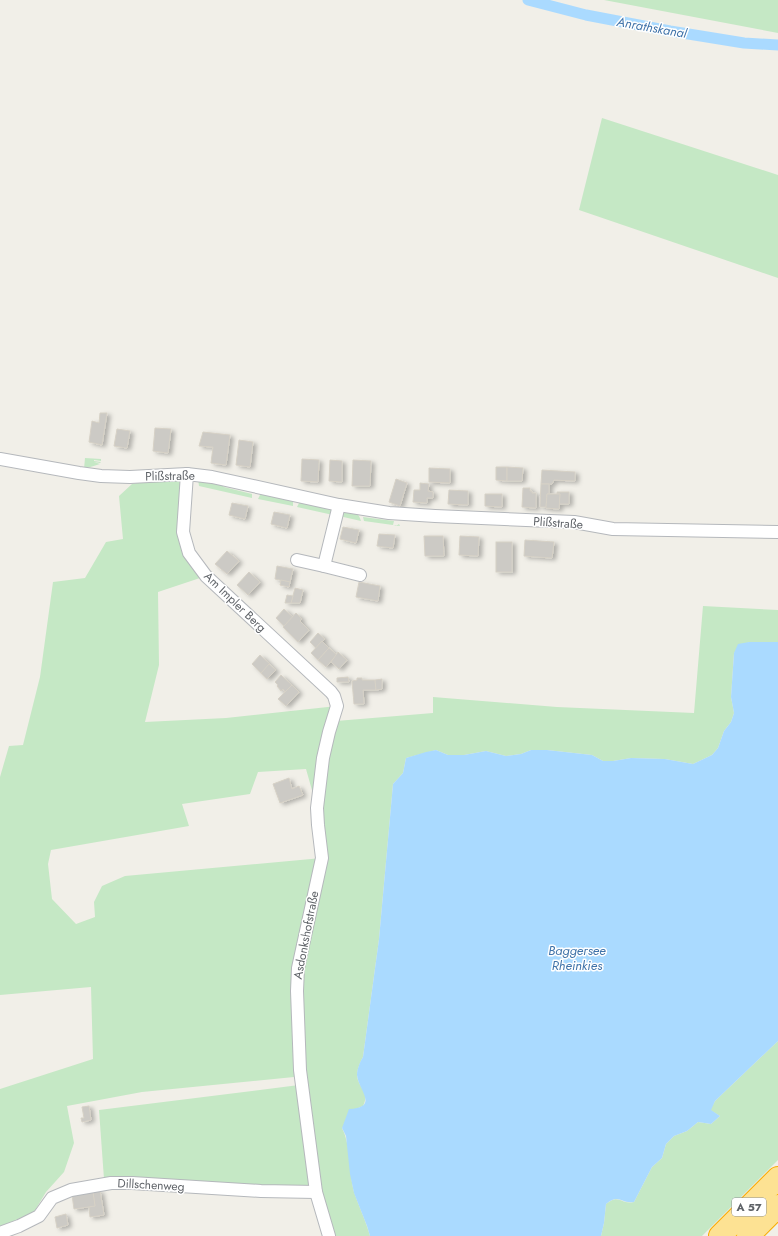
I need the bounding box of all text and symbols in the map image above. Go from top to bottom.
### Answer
water label: Anrathskanal [614,12,689,43]
street label: Plißstraße [145,467,195,485]
street label: Plißstraße [533,512,583,534]
street label: Am Impler Berg [200,568,270,636]
street label: Asdonkshofstraße [289,889,323,981]
water label: Baggersee Rheinkies [548,941,606,975]
street label: Dillschenweg [117,1174,185,1196]
road number: A 57 [732,1198,766,1216]

